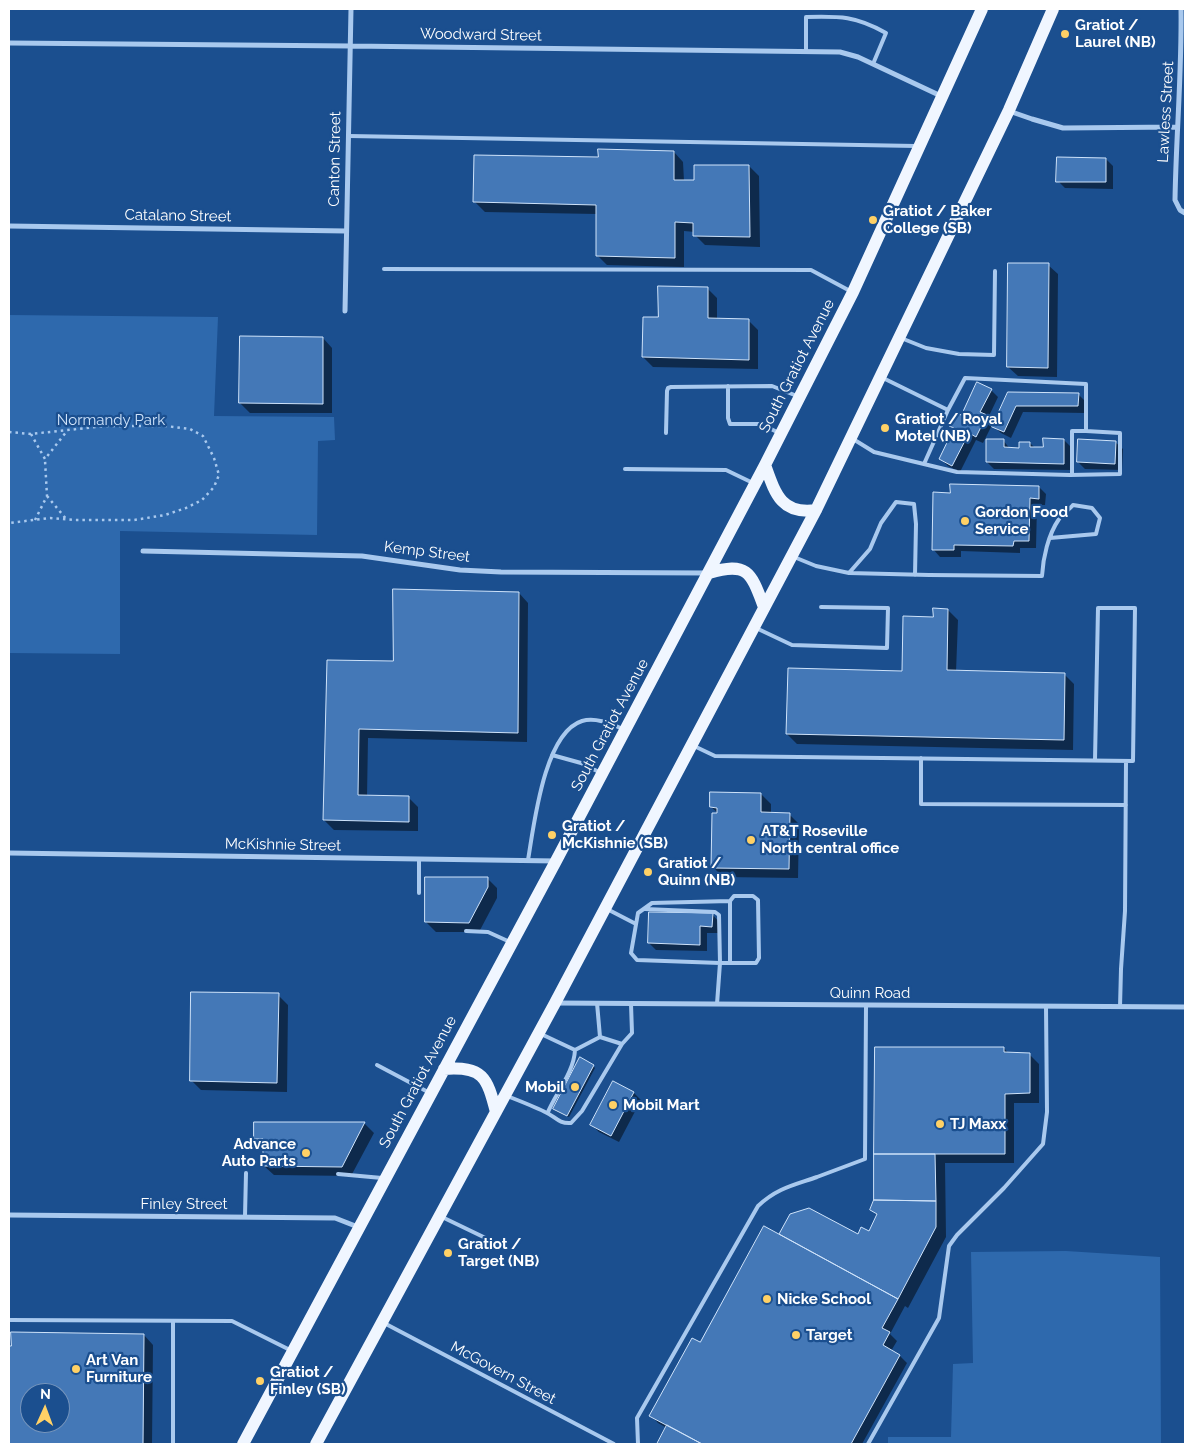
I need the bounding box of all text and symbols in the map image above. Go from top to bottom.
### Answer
place label: Gratiot / Laurel (NB) [1075,16,1156,51]
street label: Woodward Street [420,25,542,45]
marker: Gratiot / Laurel (NB) [1059,28,1071,40]
street label: Lawless Street [1154,61,1178,163]
street label: Canton Street [325,111,345,207]
place label: Gratiot / Baker College (SB) [883,202,992,237]
street label: Catalano Street [124,206,232,226]
marker: Gratiot / Baker College (SB) [867,214,879,226]
street label: South Gratiot Avenue [756,296,838,436]
place label: Gratiot / Royal Motel (NB) [895,410,1002,445]
park label: Normandy Park [57,411,165,429]
marker: Gratiot / Royal Motel (NB) [879,422,891,434]
place label: Gordon Food Service [975,503,1068,538]
marker: Gordon Food Service [959,515,971,527]
street label: Kemp Street [383,538,471,566]
street label: South Gratiot Avenue [567,656,653,794]
place label: Gratiot / McKishnie (SB) [562,817,668,852]
place label: AT&T Roseville North central office [761,822,899,857]
marker: Gratiot / McKishnie (SB) [546,829,558,841]
marker: AT&T Roseville North central office [745,834,757,846]
street label: McKishnie Street [225,835,341,855]
place label: Gratiot / Quinn (NB) [658,854,735,889]
marker: Gratiot / Quinn (NB) [642,866,654,878]
street label: Quinn Road [830,984,910,1002]
street label: South Gratiot Avenue [375,1013,461,1151]
place label: Mobil [525,1078,565,1096]
marker: Mobil [569,1081,581,1093]
place label: Mobil Mart [623,1096,700,1114]
marker: Mobil Mart [607,1099,619,1111]
place label: TJ Maxx [950,1115,1006,1133]
marker: TJ Maxx [934,1118,946,1130]
place label: Advance Auto Parts [222,1135,296,1170]
marker: Advance Auto Parts [300,1147,312,1159]
street label: Finley Street [140,1195,228,1213]
place label: Gratiot / Target (NB) [458,1235,539,1270]
marker: Gratiot / Target (NB) [442,1247,454,1259]
place label: Nicke School [777,1290,871,1308]
marker: Nicke School [761,1293,773,1305]
place label: Target [806,1326,853,1344]
marker: Target [790,1329,802,1341]
street label: McGovern Street [447,1338,559,1408]
place label: Art Van Furniture [86,1351,152,1386]
marker: Art Van Furniture [70,1363,82,1375]
place label: Gratiot / Finley (SB) [270,1363,346,1398]
marker: Gratiot / Finley (SB) [254,1375,266,1387]
north arrow [20,1383,70,1433]
text: N [40,1386,51,1402]

